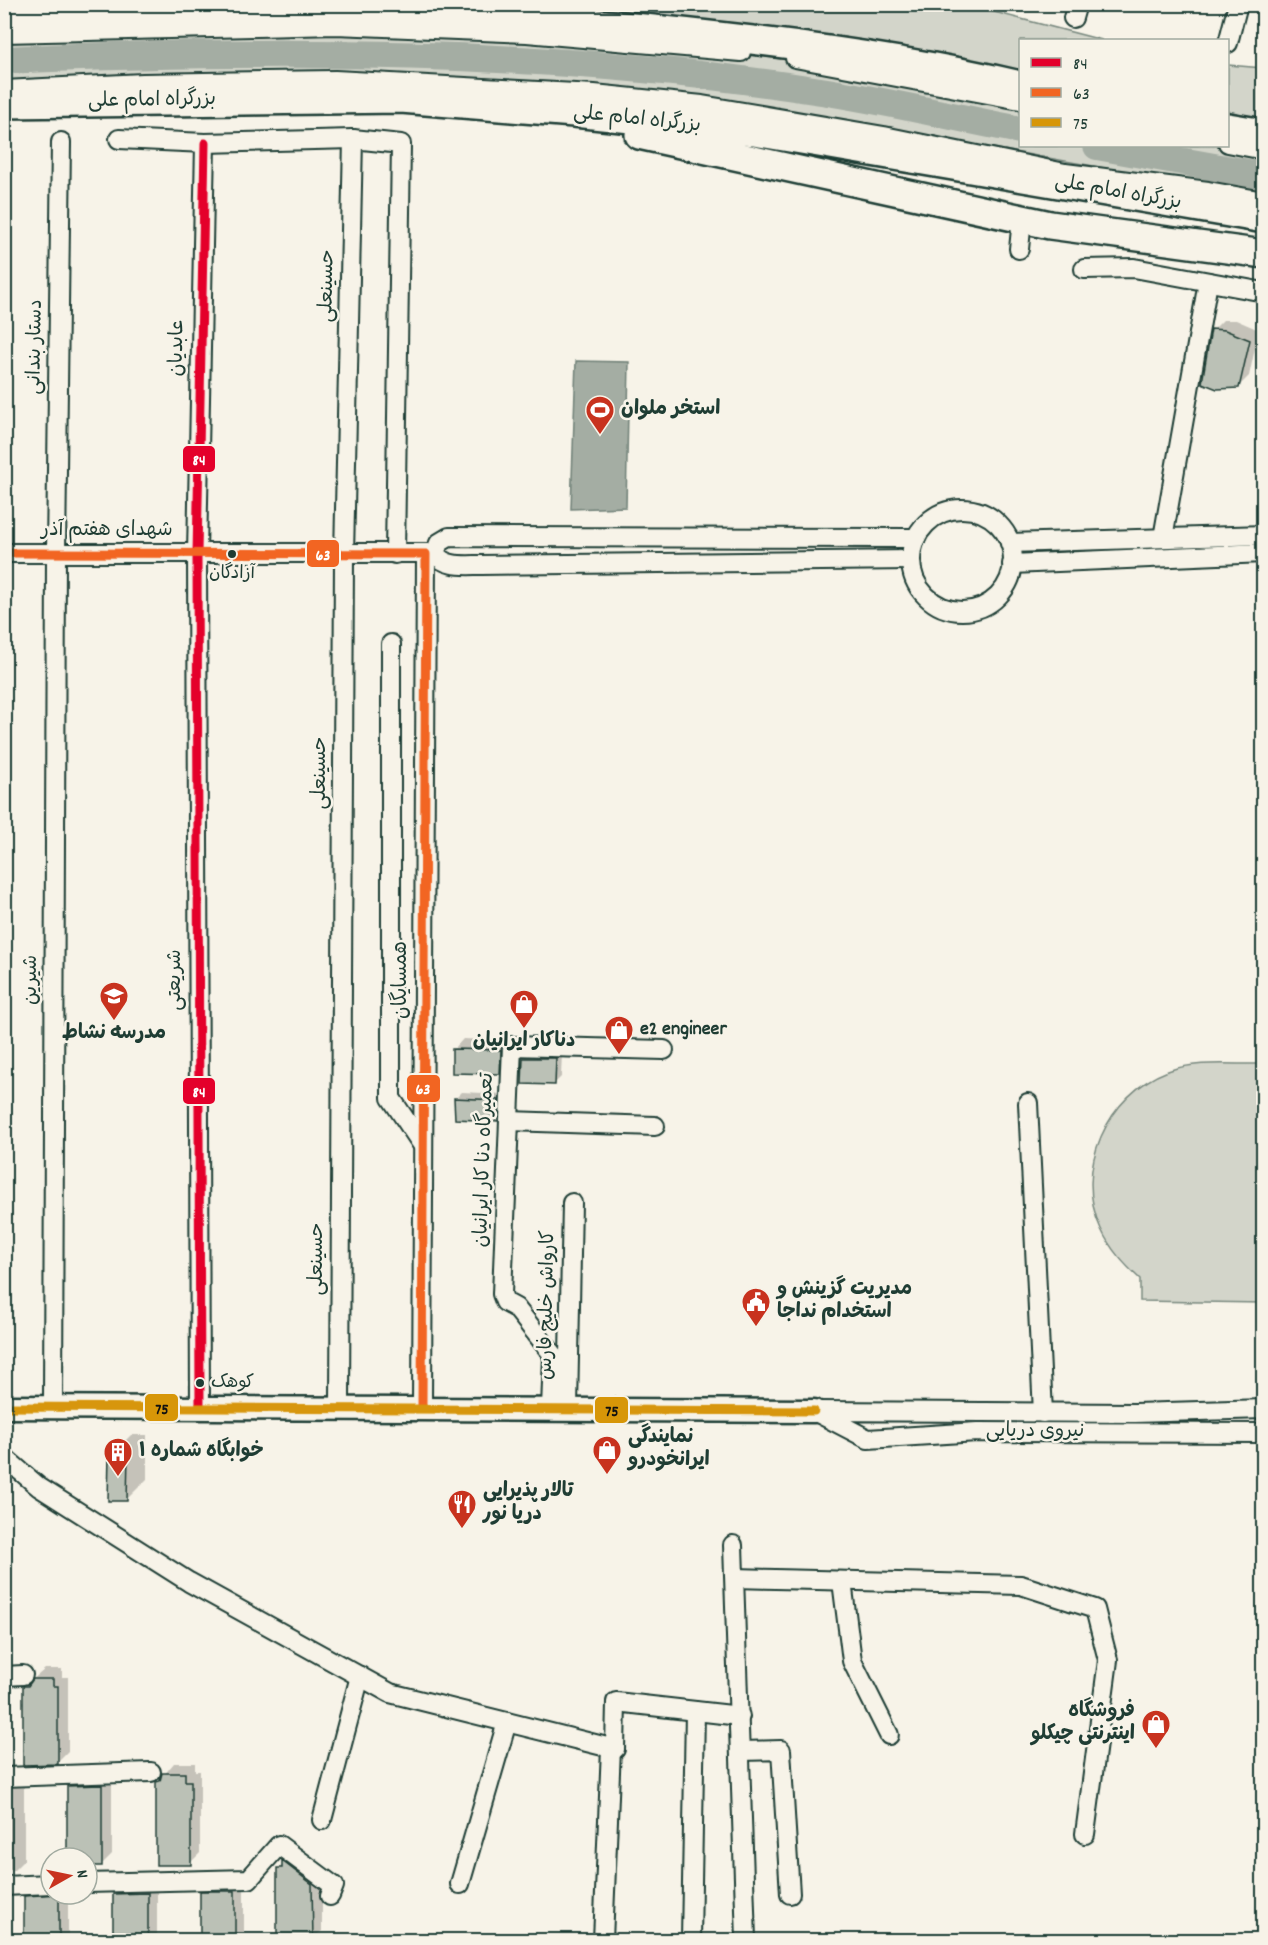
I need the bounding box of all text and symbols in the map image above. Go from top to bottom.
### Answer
legend [1019,39,1229,147]
text: 84 [1073,53,1088,78]
text: 63 [1073,83,1090,108]
street label: بزرگراه امام علی [88,86,216,116]
street label: بزرگراه امام علی [572,99,702,141]
text: 75 [1073,113,1088,138]
street label: بزرگراه امام علی [1053,168,1183,218]
street label: حسینعلی [313,249,343,323]
street label: دستار بندانی [21,299,51,395]
street label: عابدیان [164,319,192,377]
sports icon: استخر ملوان [584,394,616,436]
place label: استخر ملوان [621,396,720,424]
line badge: 84 [182,445,216,473]
text: 84 [192,450,206,473]
street label: شهدای هفتم آذر [39,517,173,545]
line badge: 63 [306,539,340,568]
text: 63 [316,545,330,568]
marker: آزادگان [226,548,238,560]
place label: آزادگان [209,562,257,587]
street label: حسینعلی [307,737,335,809]
street label: همسایگان [388,941,416,1019]
street label: شریعتی [162,949,190,1011]
street label: شیرین [18,955,46,1005]
school or university icon: مدرسه نشاط [98,980,130,1022]
shop icon: دناکار ایرانیان [508,988,540,1030]
shop icon: e2 engineer [603,1014,635,1056]
place label: e2 engineer [640,1016,727,1044]
place label: مدرسه نشاط [62,1020,166,1048]
place label: دناکار ایرانیان [473,1028,575,1056]
street label: تعمیرگاه دنا کار ایرانیان [468,1072,502,1248]
line badge: 63 [406,1074,441,1103]
line badge: 84 [182,1077,216,1105]
text: 63 [416,1079,430,1102]
text: 84 [192,1082,206,1105]
street label: حسینعلی [304,1223,332,1295]
street label: کارواش خلیج فارس [533,1230,563,1380]
place label: مدیریت گزینش و استخدام نداجا [775,1275,912,1327]
public building icon: مدیریت گزینش و استخدام نداجا [740,1286,772,1328]
place label: کوهک [211,1371,255,1396]
marker: کوهک [194,1377,206,1389]
line badge: 75 [144,1393,179,1422]
line badge: 75 [594,1396,629,1424]
text: 75 [155,1399,169,1422]
text: 75 [605,1401,619,1424]
street label: نیروی دریایی [986,1418,1084,1446]
place label: نمایندگی ایرانخودرو [626,1423,710,1475]
shop icon: نمایندگی ایرانخودرو [591,1434,623,1476]
building icon: خوابگاه شماره ۱ [102,1436,134,1478]
place label: خوابگاه شماره ۱ [139,1437,264,1466]
place label: تالار پذیرایی دریا نور [482,1478,574,1529]
restaurant icon: تالار پذیرایی دریا نور [446,1488,478,1530]
place label: فروشگاه اینترنتی چیکلو [1029,1697,1135,1749]
shop icon: فروشگاه اینترنتی چیکلو [1140,1708,1172,1750]
north arrow [39,1846,99,1906]
text: N [69,1868,93,1880]

